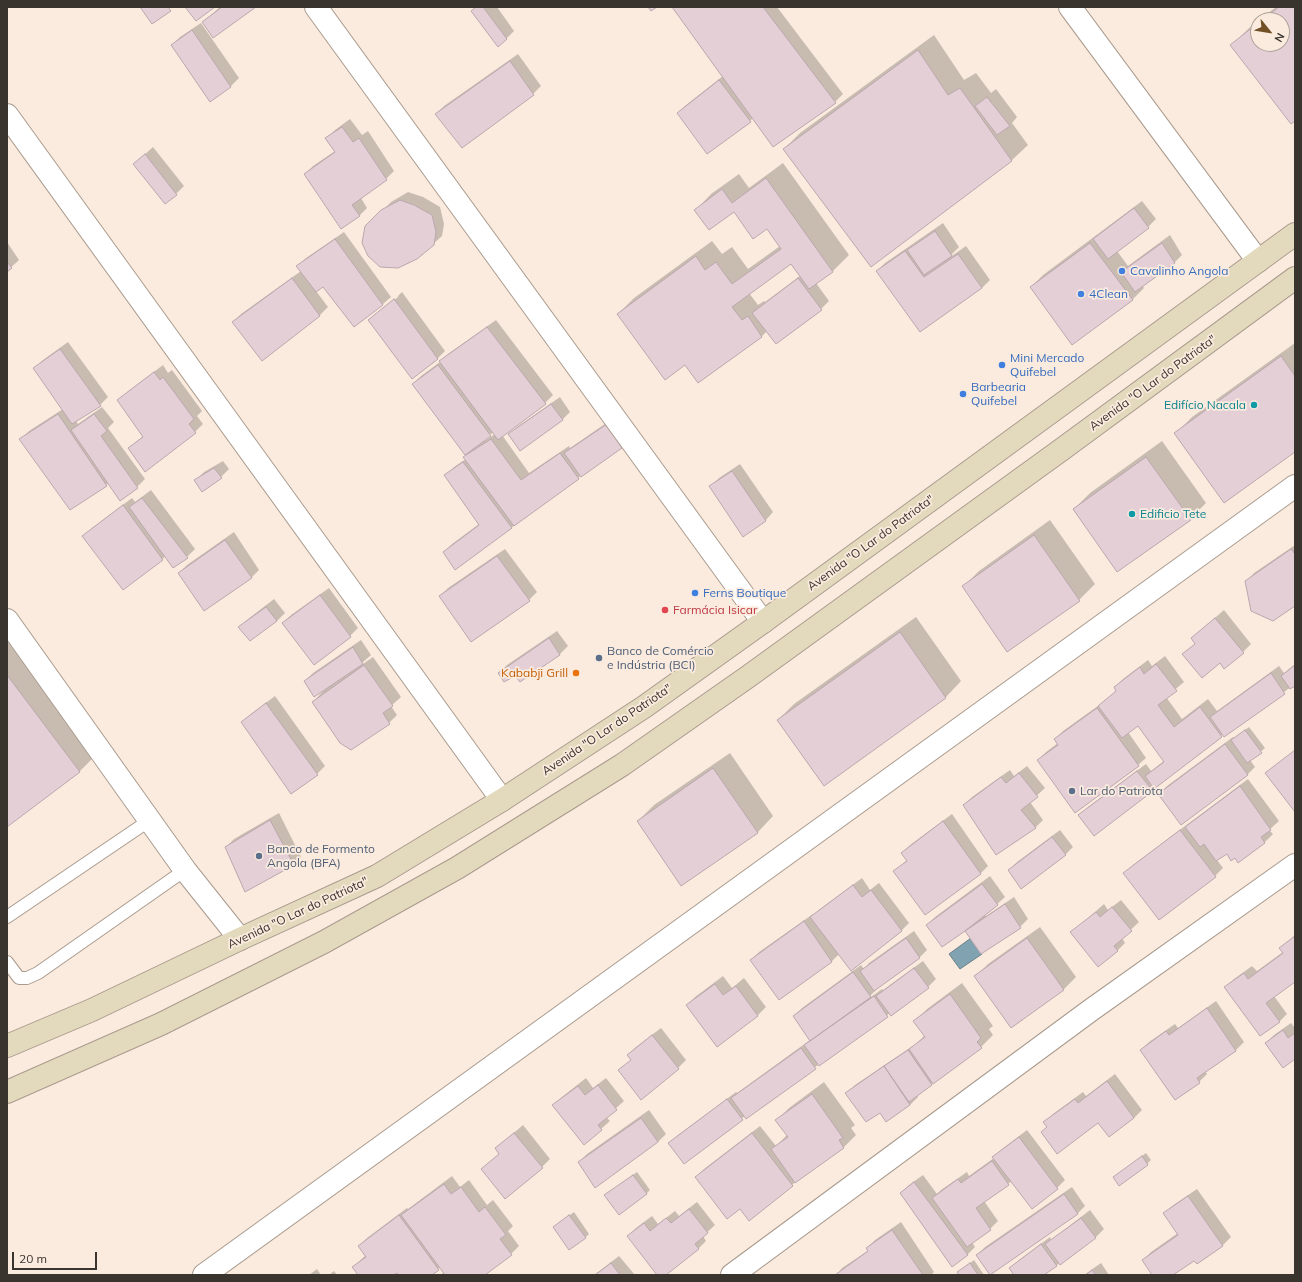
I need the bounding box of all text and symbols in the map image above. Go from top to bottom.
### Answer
north arrow [1250,12,1290,52]
text: N [1271,30,1288,45]
place label: Cavalinho Angola [1130,264,1228,278]
marker: Cavalinho Angola [1117,266,1127,276]
place label: 4Clean [1089,287,1128,301]
marker: 4Clean [1076,289,1086,299]
street label: Avenida "O Lar do Patriota" [1087,332,1219,434]
place label: Mini Mercado Quifebel [1010,351,1084,379]
marker: Mini Mercado Quifebel [997,360,1007,370]
place label: Barbearia Quifebel [971,380,1026,408]
marker: Barbearia Quifebel [958,389,968,399]
place label: Edifício Nacala [1164,398,1246,412]
marker: Edifício Nacala [1249,400,1259,410]
street label: Avenida "O Lar do Patriota" [805,492,937,594]
place label: Edificio Tete [1140,507,1206,521]
marker: Edificio Tete [1127,509,1137,519]
place label: Ferns Boutique [703,586,786,600]
marker: Ferns Boutique [690,588,700,598]
place label: Farmácia Isicar [673,603,757,617]
marker: Farmácia Isicar [660,605,670,615]
place label: Banco de Comércio e Indústria (BCI) [607,644,714,672]
marker: Banco de Comércio e Indústria (BCI) [594,653,604,663]
place label: Kababji Grill [501,666,568,680]
marker: Kababji Grill [571,668,581,678]
street label: Avenida "O Lar do Patriota" [539,681,675,779]
place label: Lar do Patriota [1080,784,1163,798]
marker: Lar do Patriota [1067,786,1077,796]
place label: Banco de Formento Angola (BFA) [267,842,375,870]
marker: Banco de Formento Angola (BFA) [254,851,264,861]
street label: Avenida "O Lar do Patriota" [225,874,371,952]
scale bar [14,1244,99,1270]
text: 20 m [19,1251,47,1266]

